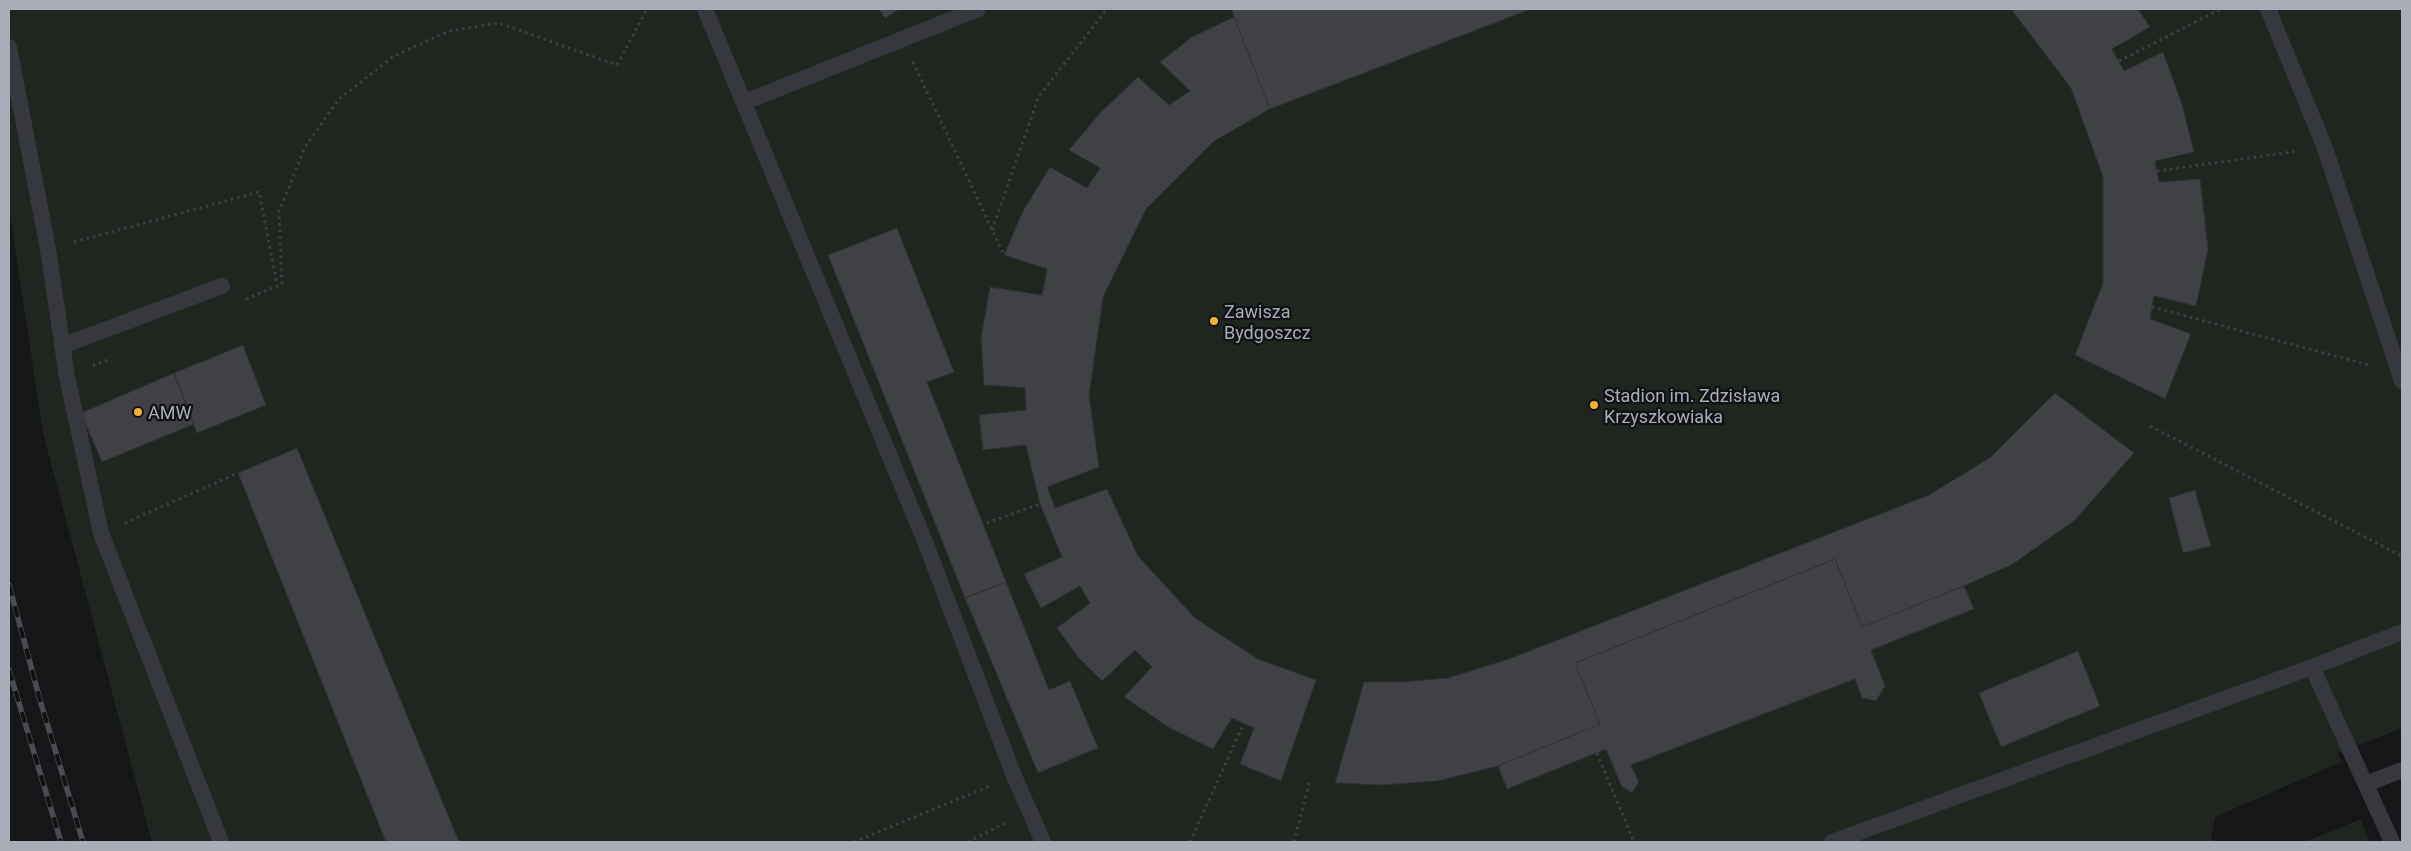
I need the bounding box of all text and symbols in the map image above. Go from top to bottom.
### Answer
place label: Zawisza Bydgoszcz [1224,301,1311,343]
marker: Zawisza Bydgoszcz [1208,315,1220,327]
place label: Stadion im. Zdzisława Krzyszkowiaka [1604,385,1780,427]
marker: Stadion im. Zdzisława Krzyszkowiaka [1588,399,1600,411]
place label: AMW [148,402,191,423]
marker: AMW [132,406,144,418]

